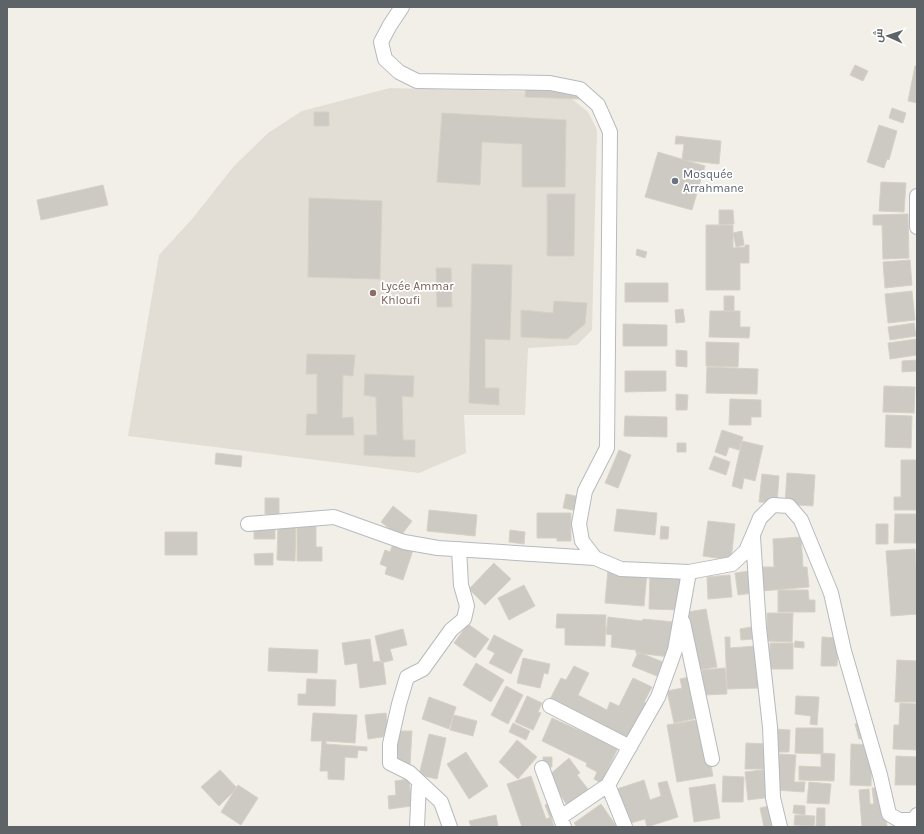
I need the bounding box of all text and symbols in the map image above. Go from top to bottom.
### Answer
north arrow [868,16,908,56]
text: ش [872,28,885,43]
place label: Mosquée Arrahmane [683,167,744,195]
marker: Mosquée Arrahmane [670,176,680,186]
place label: Lycée Ammar Khloufi [381,279,454,307]
marker: Lycée Ammar Khloufi [368,288,378,298]

